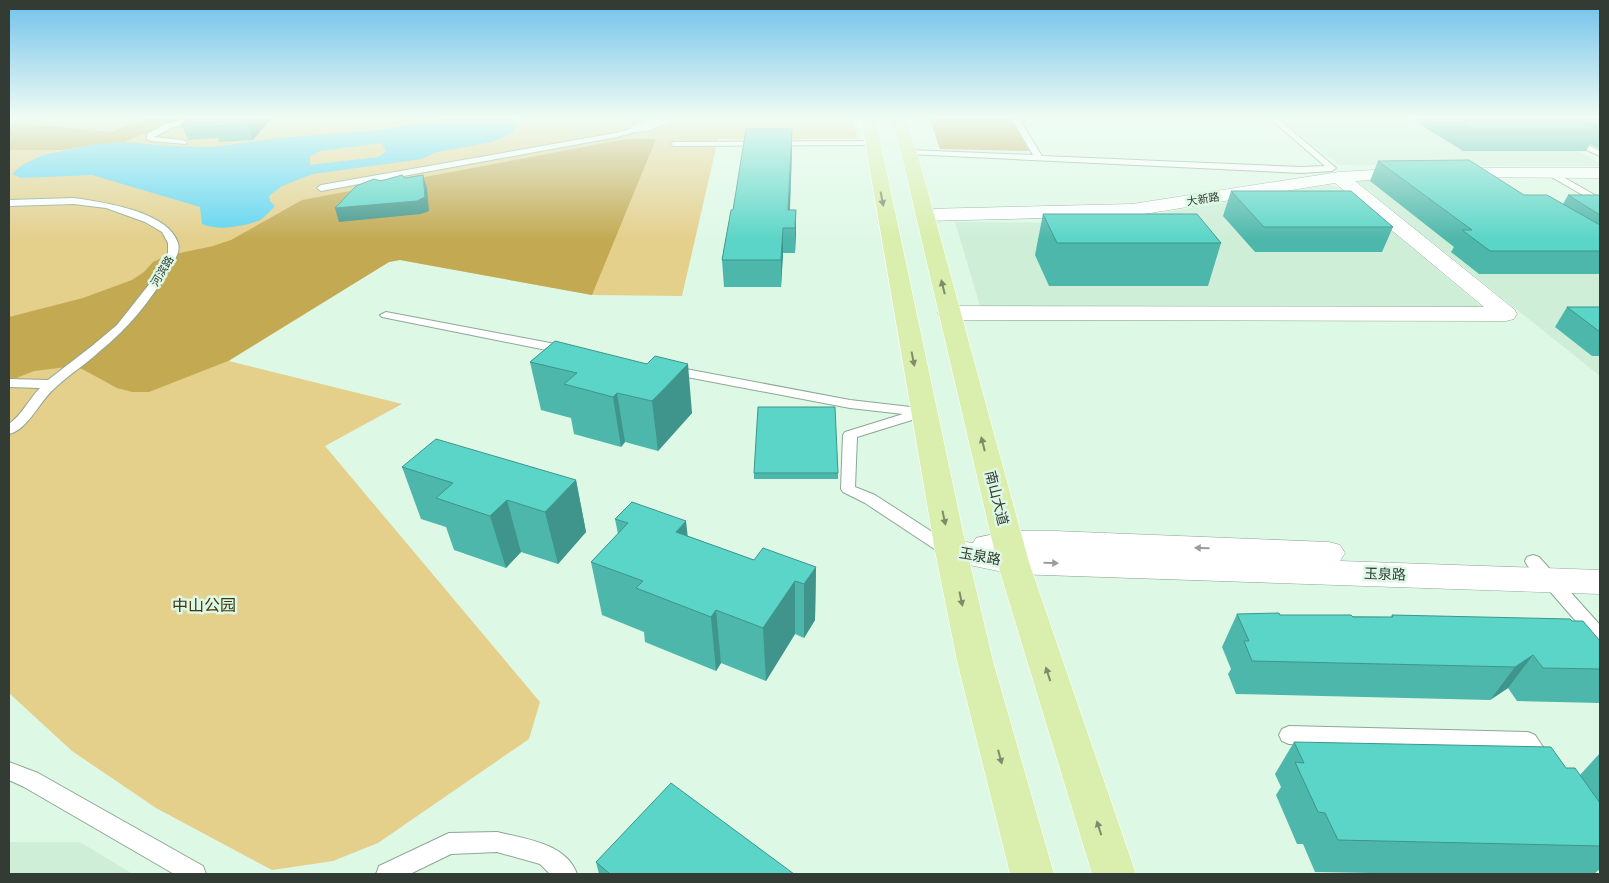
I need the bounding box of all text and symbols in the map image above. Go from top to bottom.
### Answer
street label: 大新路 [1186,190,1220,208]
one-way arrow [879,191,887,207]
street label: 河滨路 [148,253,176,288]
one-way arrow [939,279,947,294]
one-way arrow [909,351,917,366]
one-way arrow [979,437,987,452]
street label: 南山大道 [982,469,1013,527]
one-way arrow [940,511,948,526]
street label: 玉泉路 [958,543,1002,568]
one-way arrow [1194,544,1210,552]
one-way arrow [1043,559,1059,567]
street label: 玉泉路 [1364,564,1406,583]
one-way arrow [958,591,966,607]
park label: 中山公园 [172,595,236,615]
one-way arrow [1044,666,1051,681]
one-way arrow [997,749,1005,764]
one-way arrow [1094,820,1102,835]

